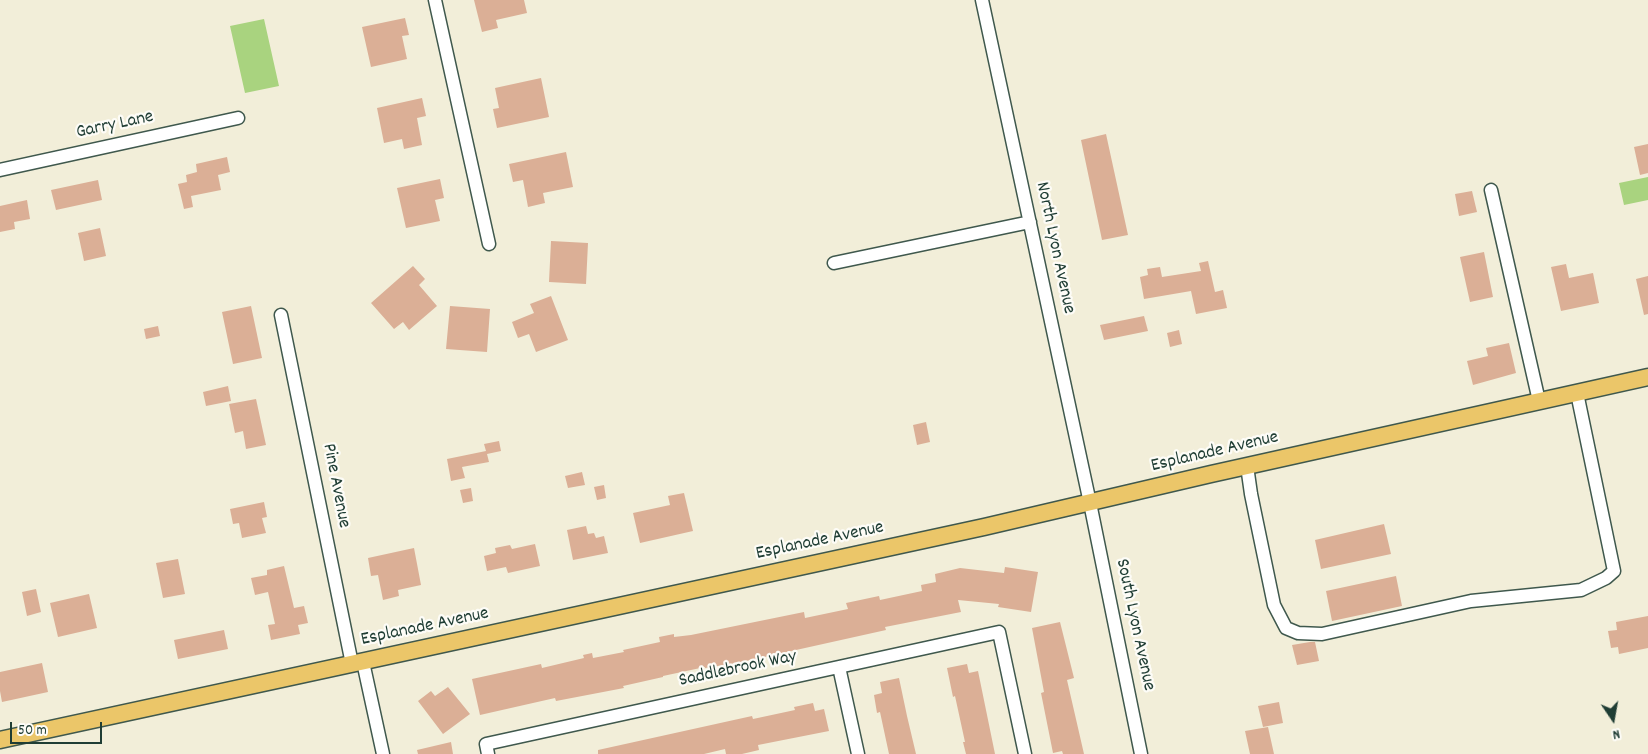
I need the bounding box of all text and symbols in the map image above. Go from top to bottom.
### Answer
street label: Garry Lane [74,107,156,145]
street label: North Lyon Avenue [1029,180,1079,316]
street label: Esplanade Avenue [1149,427,1281,479]
street label: Pine Avenue [316,442,354,530]
street label: Esplanade Avenue [754,517,886,567]
street label: South Lyon Avenue [1109,557,1159,693]
street label: Esplanade Avenue [359,603,491,653]
street label: Saddlebrook Way [677,646,799,694]
north arrow [1588,694,1638,744]
scale bar [12,712,105,744]
text: 50 m [18,720,47,742]
text: N [1611,723,1622,744]

